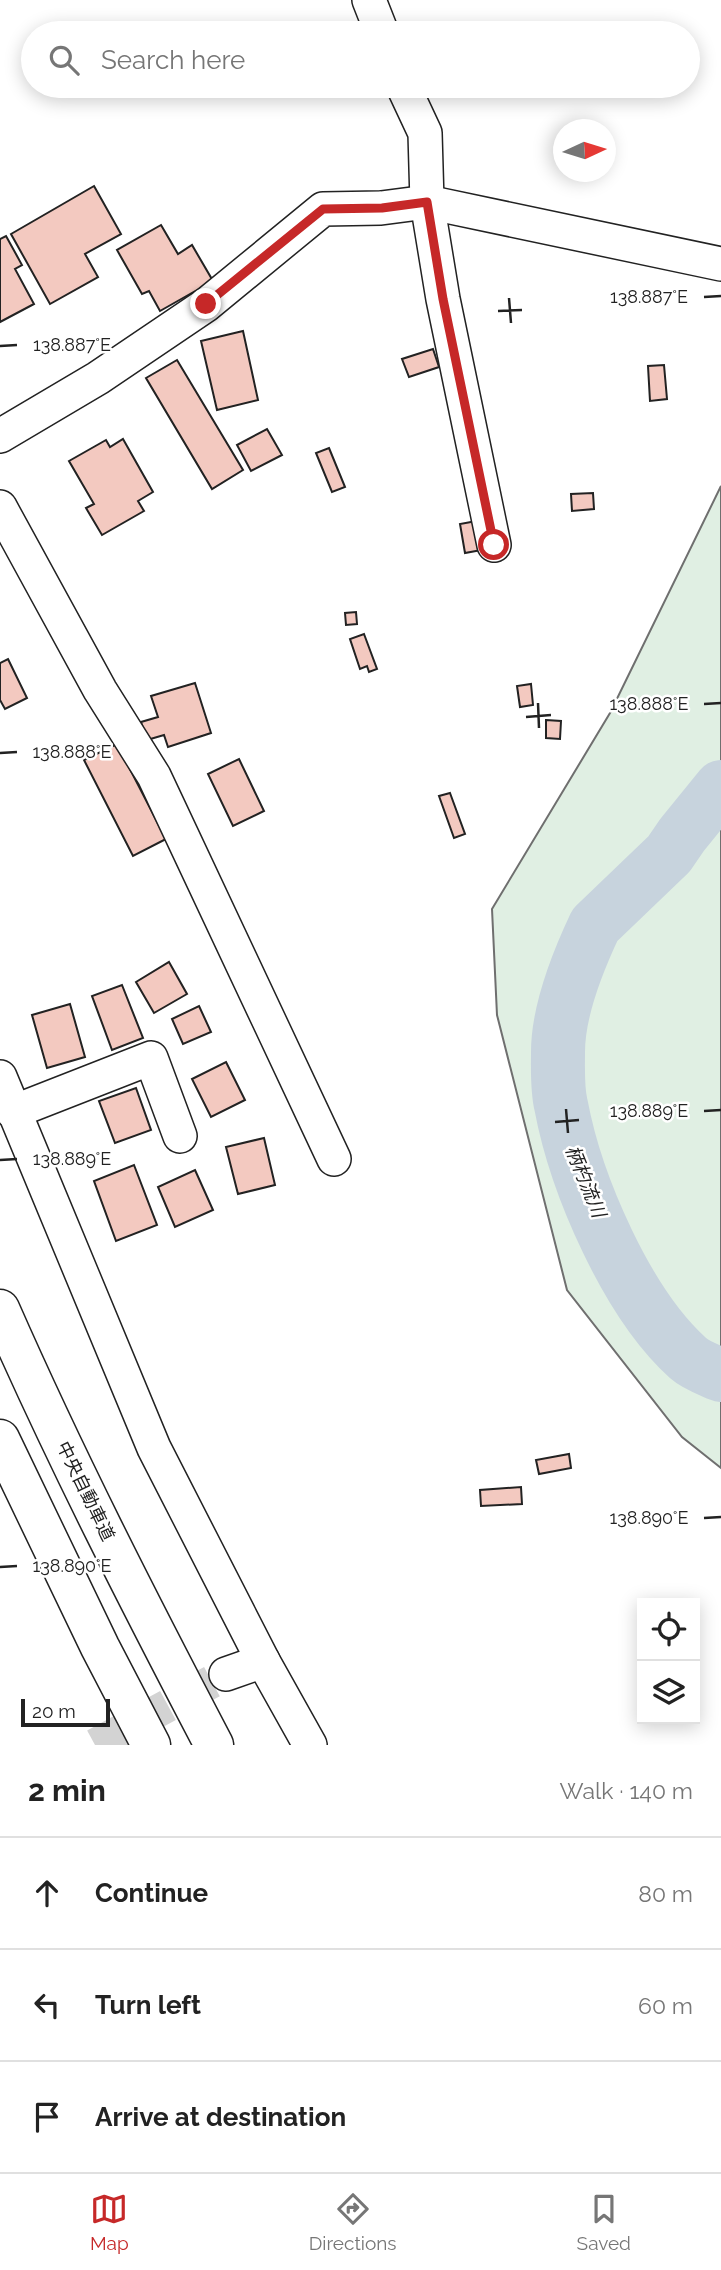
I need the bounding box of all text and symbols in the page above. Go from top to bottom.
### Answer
search box [21,21,700,98]
icon: search [45,41,83,79]
text: Search here [101,45,245,75]
north arrow [553,119,616,182]
text: 138.887°E [610,286,688,307]
route end [190,288,221,319]
text: 138.887°E [33,334,111,355]
route start [478,529,509,560]
text: 138.888°E [609,693,689,714]
text: 138.888°E [32,741,112,762]
text: 138.889°E [610,1100,688,1121]
water label: 柄杓流川 [562,1142,611,1222]
text: 138.889°E [33,1148,111,1169]
street label: 中央自動車道 [53,1438,119,1544]
text: 138.890°E [609,1507,689,1528]
text: 138.890°E [32,1555,112,1576]
map controls [637,1598,700,1724]
button: locate [637,1598,700,1661]
button: layers [637,1661,700,1724]
scale bar [21,1696,110,1728]
text: 20 m [32,1700,76,1722]
text: 2 min [28,1773,106,1808]
text: Walk · 140 m [560,1777,693,1804]
icon: ahead [28,1874,66,1912]
text: Continue [95,1878,208,1908]
text: 80 m [638,1880,693,1907]
icon: left [28,1986,66,2024]
text: Turn left [95,1990,201,2020]
text: 60 m [638,1992,693,2019]
icon: arrive [28,2098,66,2136]
text: Arrive at destination [95,2102,346,2132]
tab: Map [90,2190,129,2254]
tab: Directions [309,2190,397,2254]
tab: Saved [577,2190,631,2254]

